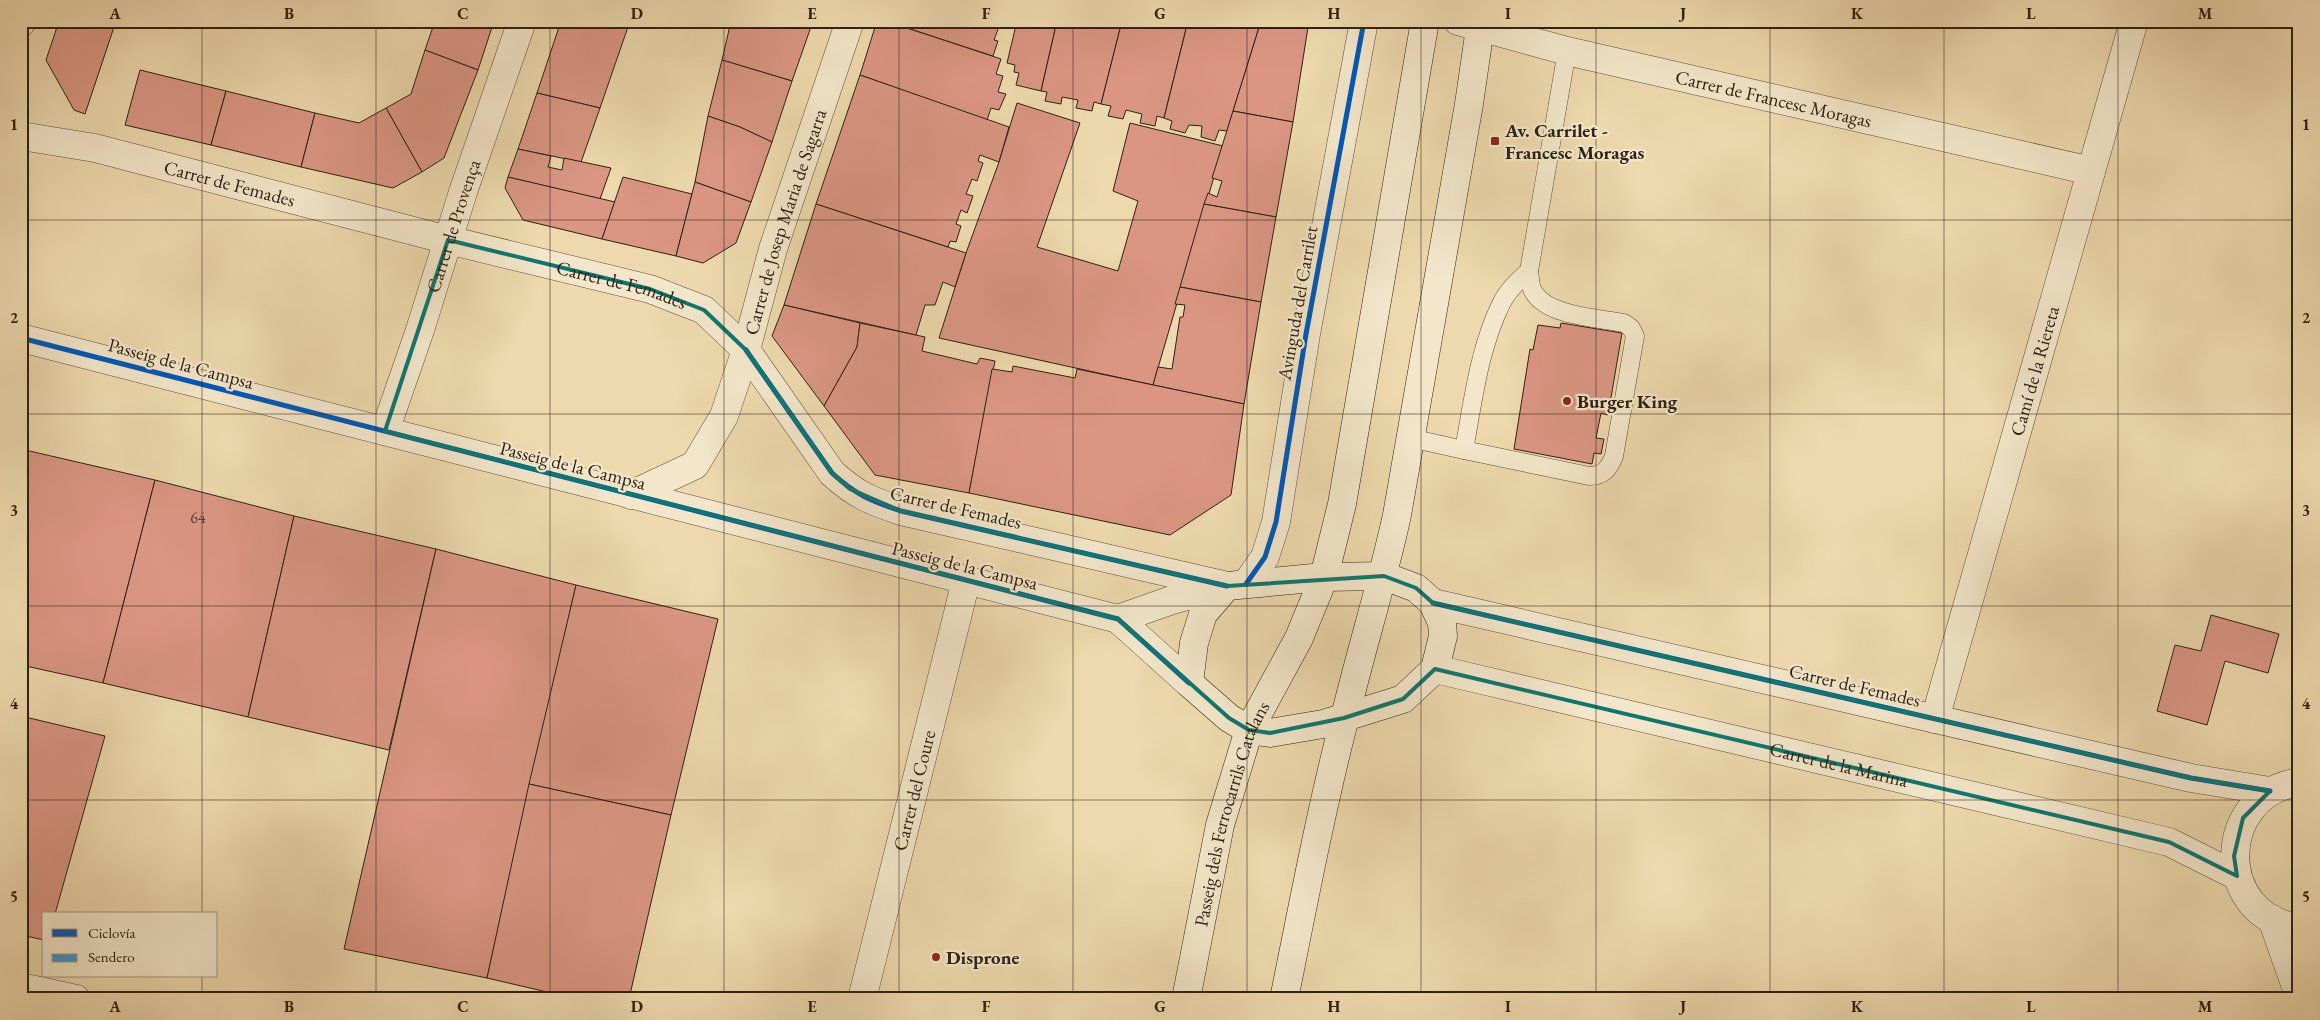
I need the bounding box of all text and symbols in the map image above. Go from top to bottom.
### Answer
text: A [108,3,121,24]
text: B [284,3,294,24]
text: C [457,3,469,24]
text: D [631,3,643,24]
text: E [807,3,817,24]
text: F [982,3,991,24]
text: G [1154,3,1166,24]
text: H [1328,3,1341,24]
text: I [1505,3,1511,24]
text: J [1678,3,1686,24]
text: K [1851,3,1864,24]
text: L [2026,3,2036,24]
text: M [2198,3,2213,24]
street label: Carrer de Francesc Moragas [1673,64,1874,133]
street label: Carrer de Josep Maria de Sagarra [739,105,833,338]
text: 1 [10,114,18,135]
text: 1 [2302,114,2310,135]
place label: Av. Carrilet - Francesc Moragas [1504,118,1645,165]
marker: Av. Carrilet - Francesc Moragas [1489,135,1501,147]
street label: Carrer de Femades [161,154,298,213]
street label: Carrer de Provença [420,156,486,296]
street label: Avinguda del Carrilet [1271,224,1323,383]
street label: Carrer de Femades [554,255,690,315]
street label: Camí de la Riereta [2004,303,2065,439]
text: 2 [10,307,19,328]
text: 2 [2302,307,2311,328]
street label: Passeig de la Campsa [105,332,257,395]
place label: Burger King [1577,389,1678,414]
marker: Burger King [1561,395,1573,407]
street label: Passeig de la Campsa [497,435,649,496]
street label: Carrer de Femades [888,480,1024,535]
text: 3 [10,500,18,521]
text: 3 [2302,500,2310,521]
house number: 64 [190,507,206,528]
street label: Passeig de la Campsa [889,535,1041,596]
street label: Carrer de Femades [1787,658,1923,713]
text: 4 [10,693,19,714]
text: 4 [2302,693,2311,714]
street label: Passeig dels Ferrocarrils Catalans [1188,697,1275,929]
street label: Carrer del Coure [887,728,941,853]
street label: Carrer de la Marina [1767,736,1911,793]
text: 5 [10,886,18,907]
text: 5 [2302,886,2310,907]
legend [42,912,218,978]
text: Ciclovía [88,923,135,942]
place label: Disprone [946,945,1019,970]
text: Sendero [88,947,135,966]
marker: Disprone [930,951,942,963]
text: A [108,996,121,1017]
text: B [284,996,294,1017]
text: C [457,996,469,1017]
text: D [631,996,643,1017]
text: E [807,996,817,1017]
text: F [982,996,991,1017]
text: G [1154,996,1166,1017]
text: H [1328,996,1341,1017]
text: I [1505,996,1511,1017]
text: J [1678,996,1686,1017]
text: K [1851,996,1864,1017]
text: L [2026,996,2036,1017]
text: M [2198,996,2213,1017]

